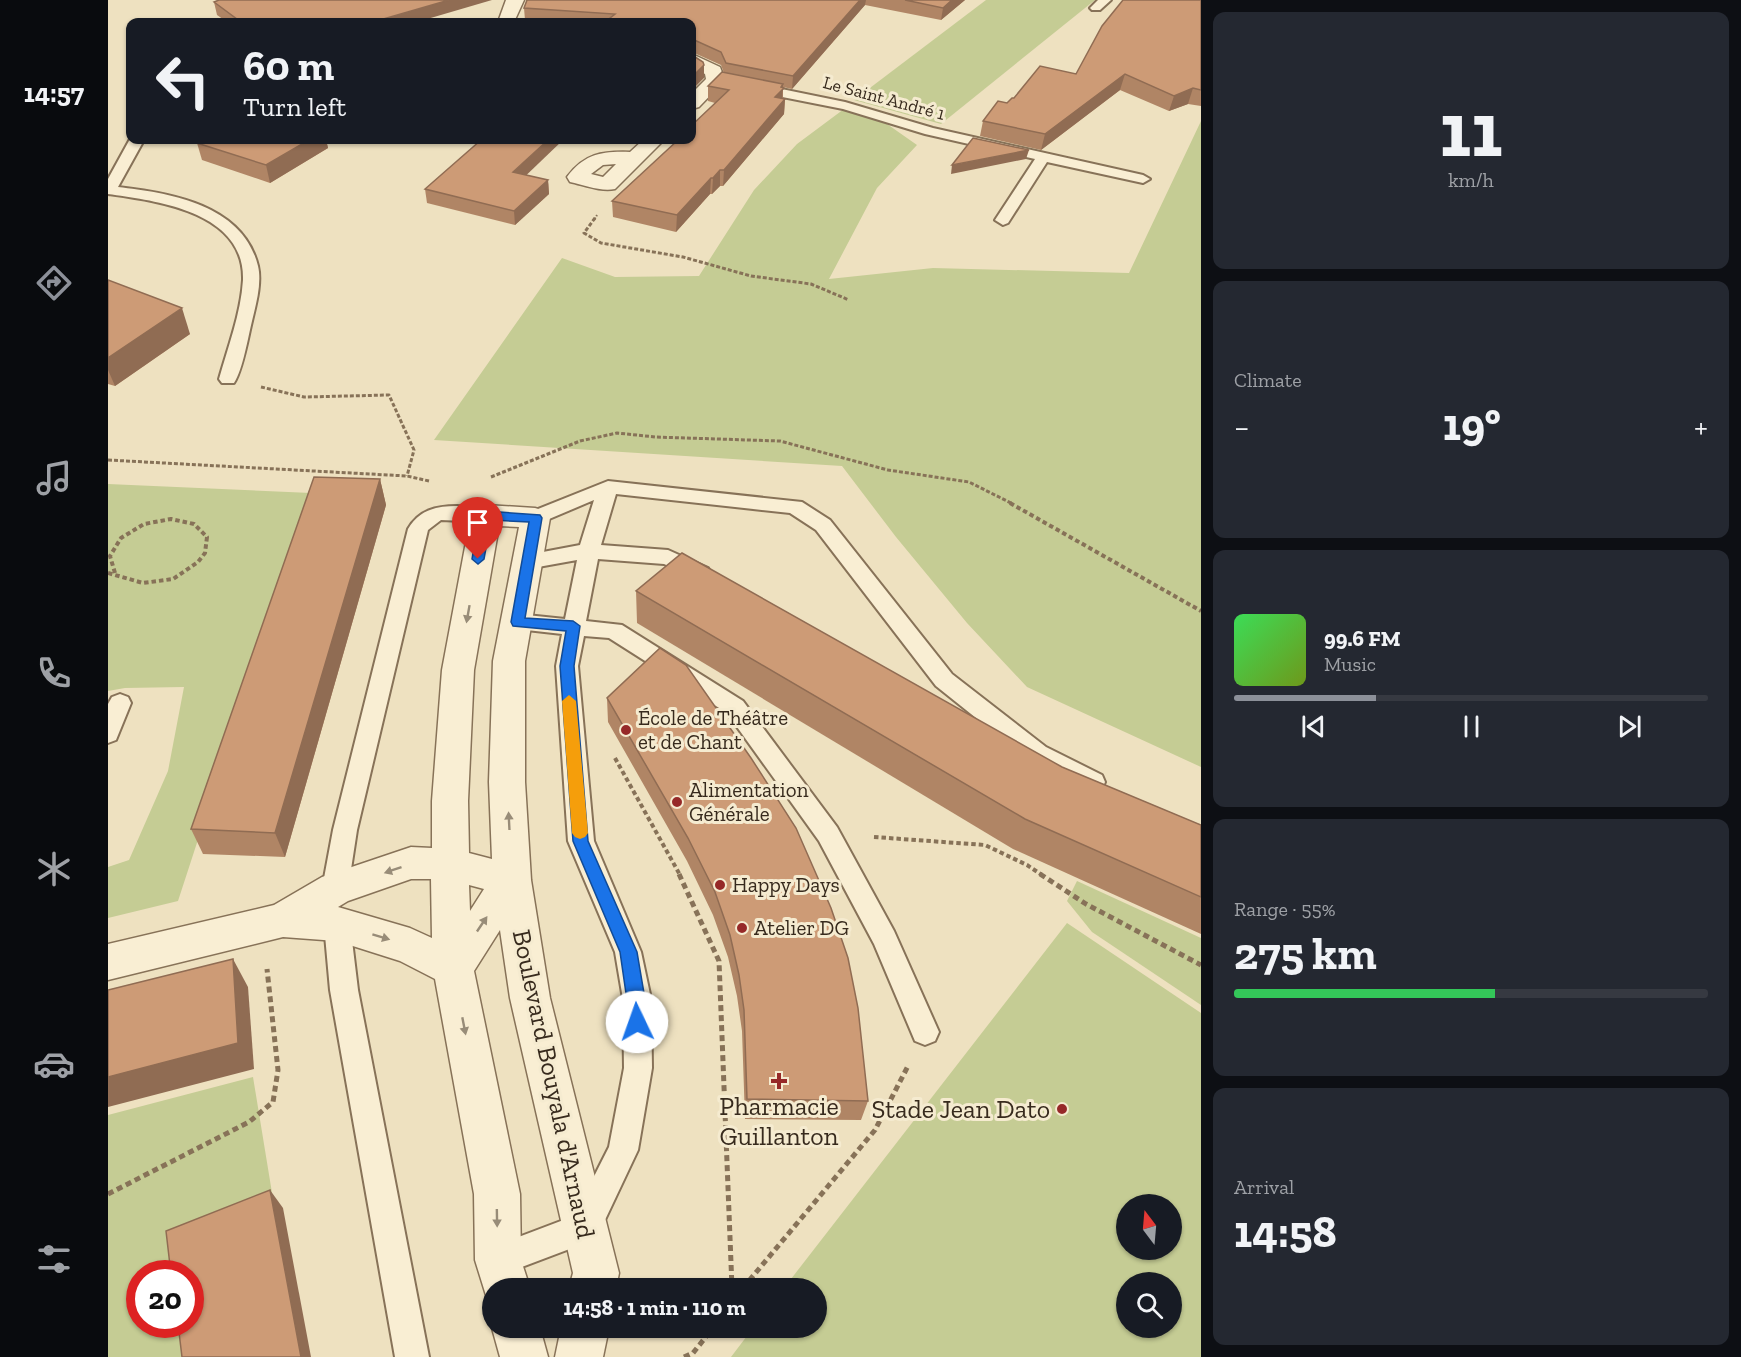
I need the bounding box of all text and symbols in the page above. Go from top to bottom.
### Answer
text: 60 m [243,40,334,91]
icon: left [144,42,222,120]
street label: Le Saint André 1 [821,71,947,125]
text: 14:57 [24,77,84,109]
text: 11 [1439,82,1503,176]
text: Turn left [243,91,346,123]
text: km/h [1448,168,1494,192]
icon: directions [33,262,75,304]
text: Climate [1234,368,1302,392]
text: 19° [1443,398,1501,452]
text: − [1234,407,1249,446]
text: + [1694,407,1708,446]
icon: music [33,457,75,499]
pin [452,497,503,559]
icon: arrive [461,506,494,539]
one-way arrow [463,605,472,624]
text: 99.6 FM [1324,625,1400,652]
icon: phone [33,652,75,694]
text: Music [1324,652,1376,676]
place label: École de Théâtre et de Chant [638,705,788,754]
icon: previous [1297,710,1330,743]
icon: pause [1455,710,1488,743]
icon: next [1613,710,1646,743]
marker: École de Théâtre et de Chant [619,723,633,737]
place label: Alimentation Générale [689,777,809,826]
marker: Alimentation Générale [670,795,684,809]
one-way arrow [504,812,514,831]
icon: climate [33,848,75,890]
one-way arrow [384,865,402,875]
place label: Happy Days [732,872,840,897]
marker: Happy Days [713,878,727,892]
text: Range · 55% [1234,897,1336,921]
place label: Atelier DG [754,915,849,940]
one-way arrow [476,916,487,932]
marker: Atelier DG [735,921,749,935]
street label: Boulevard Bouyala d'Arnaud [506,927,602,1241]
text: 275 km [1234,927,1377,981]
one-way arrow [372,933,390,942]
position arrow [605,990,669,1054]
one-way arrow [460,1017,469,1036]
icon: car [33,1043,75,1085]
marker: Pharmacie Guillanton [772,1074,786,1088]
place label: Pharmacie Guillanton [719,1090,839,1152]
place label: Stade Jean Dato [872,1093,1050,1125]
marker: Stade Jean Dato [1055,1102,1069,1116]
text: Arrival [1234,1175,1294,1199]
north arrow [1116,1194,1182,1260]
map controls [1116,1194,1182,1338]
text: 14:58 [1234,1205,1337,1259]
one-way arrow [493,1208,502,1227]
icon: filters [33,1238,75,1280]
speed limit sign: 20 [126,1260,204,1338]
button: search [1116,1272,1182,1338]
text: 14:58 · 1 min · 110 m [563,1294,746,1321]

